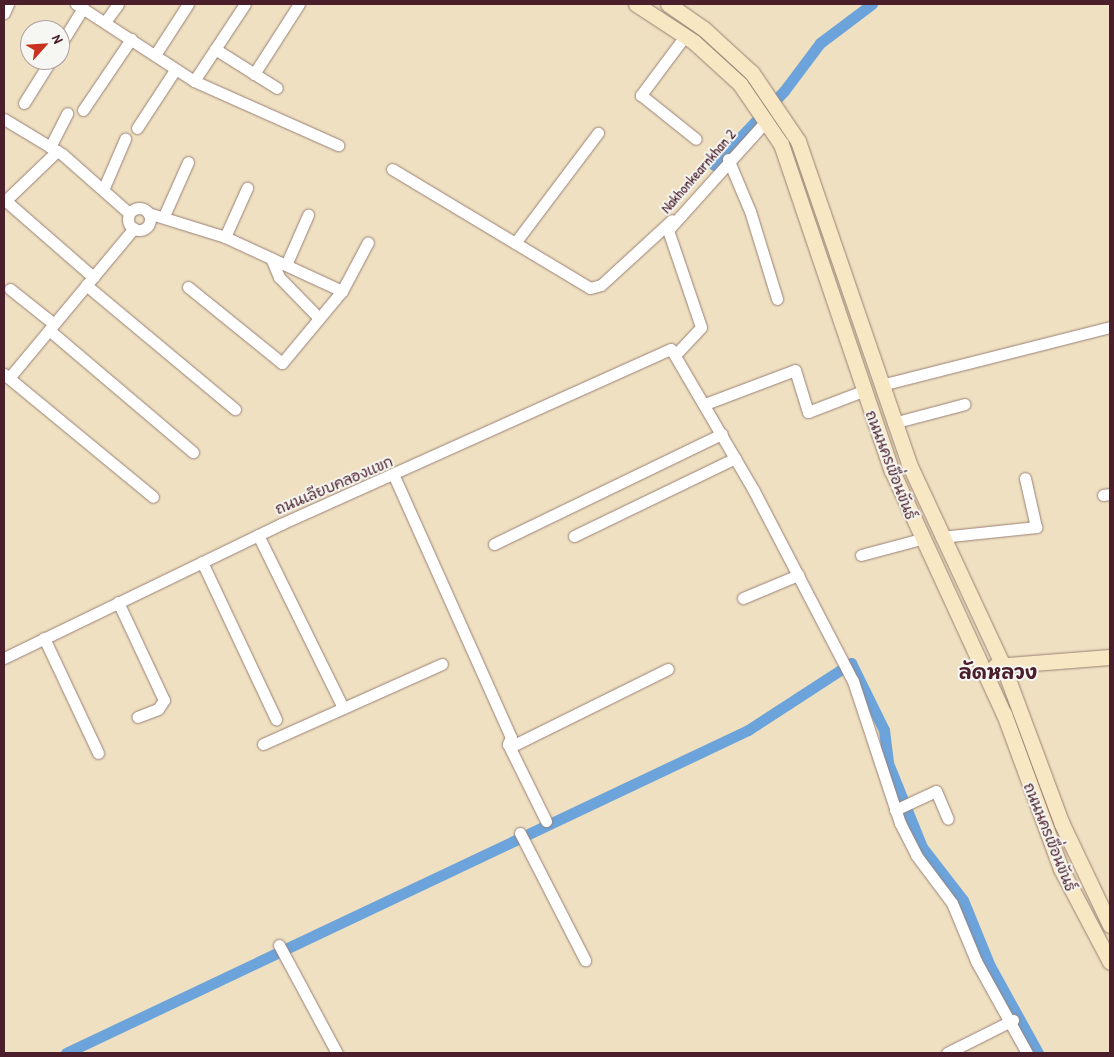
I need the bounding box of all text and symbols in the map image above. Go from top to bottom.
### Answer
north arrow [20,20,70,70]
text: N [48,31,68,46]
street label: Nakhonkearnkhan 2 [657,125,739,217]
street label: ถนนนครเขื่อนขันธ์ [862,408,920,522]
street label: ถนนเลียบคลองแขก [272,452,396,518]
district label: ลัดหลวง [959,659,1037,683]
street label: ถนนนครเขื่อนขันธ์ [1020,780,1080,894]

